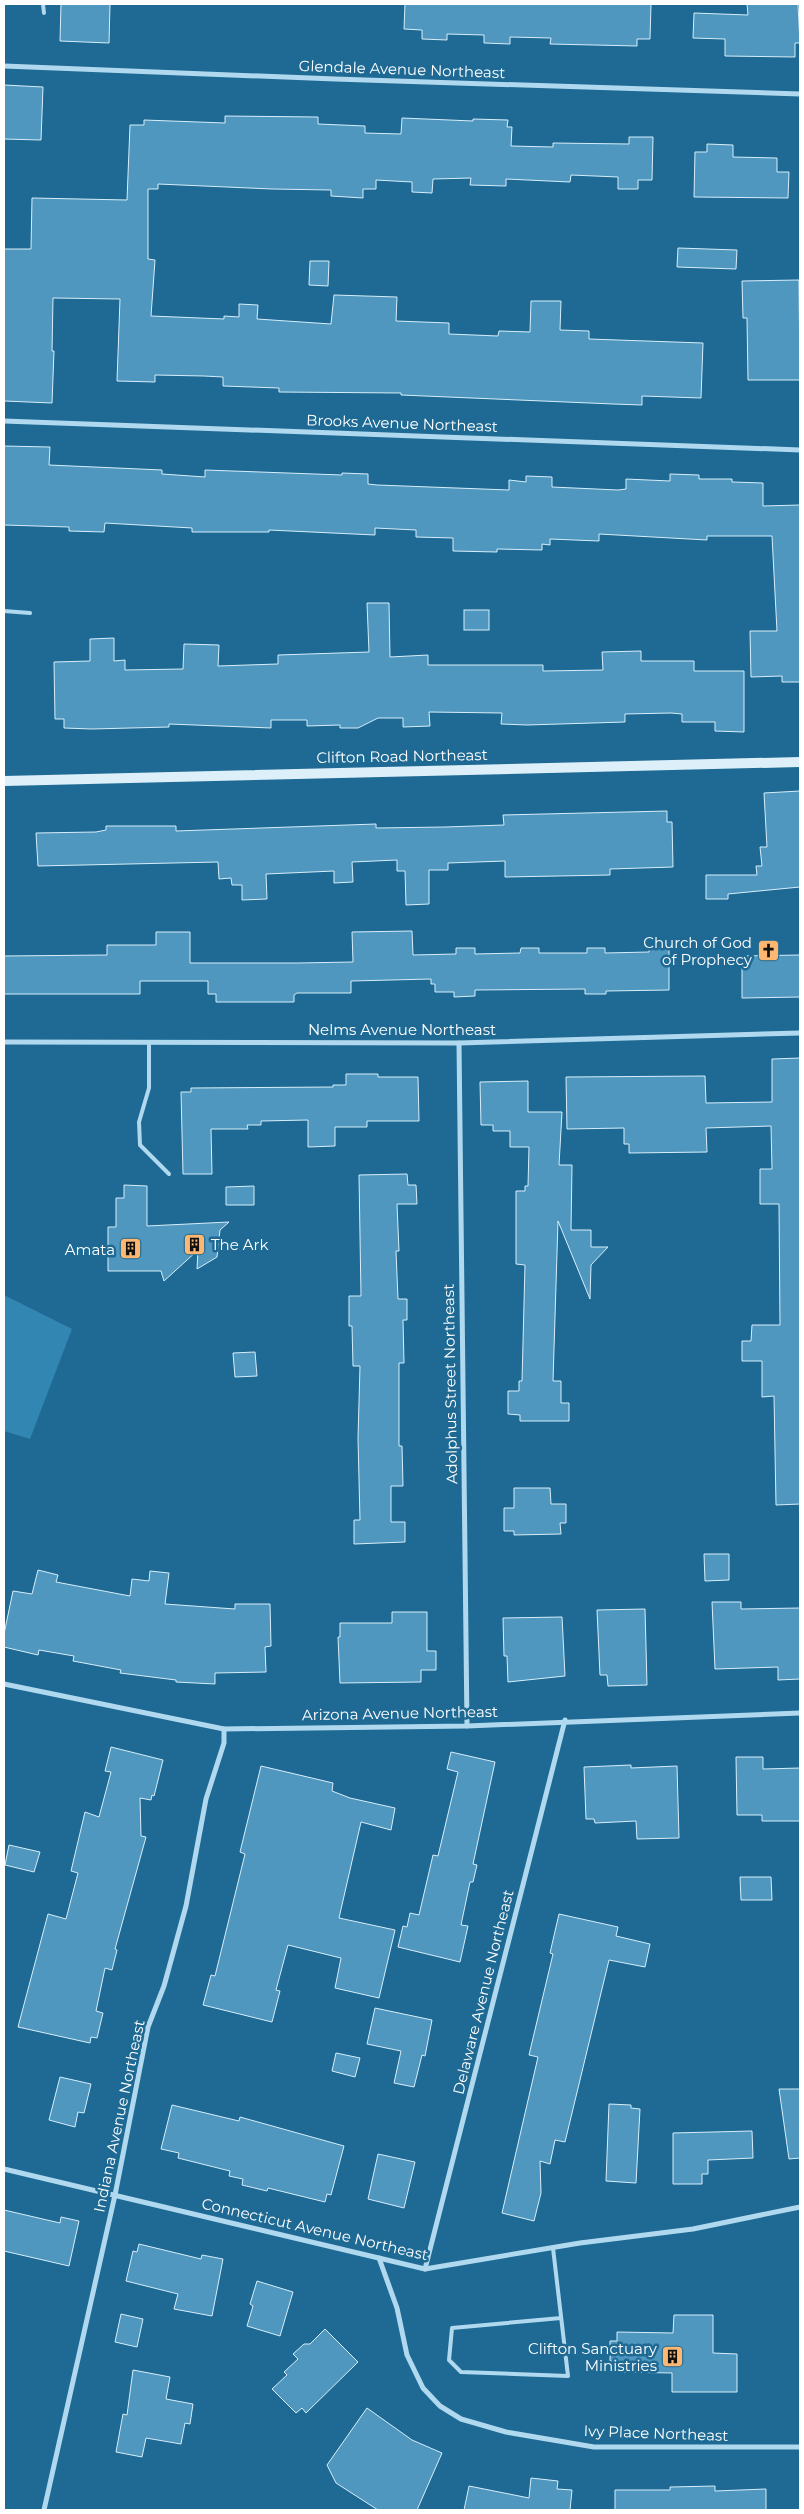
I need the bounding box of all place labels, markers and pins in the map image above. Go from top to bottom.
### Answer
place label: Church of God of Prophecy [643,933,753,969]
church icon: Church of God of Prophecy [756,939,780,963]
building icon: The Ark [183,1232,207,1256]
place label: The Ark [211,1235,268,1254]
building icon: Amata [119,1237,143,1261]
place label: Amata [65,1240,115,1259]
place label: Clifton Sanctuary Ministries [528,2339,658,2375]
building icon: Clifton Sanctuary Ministries [661,2345,685,2369]

